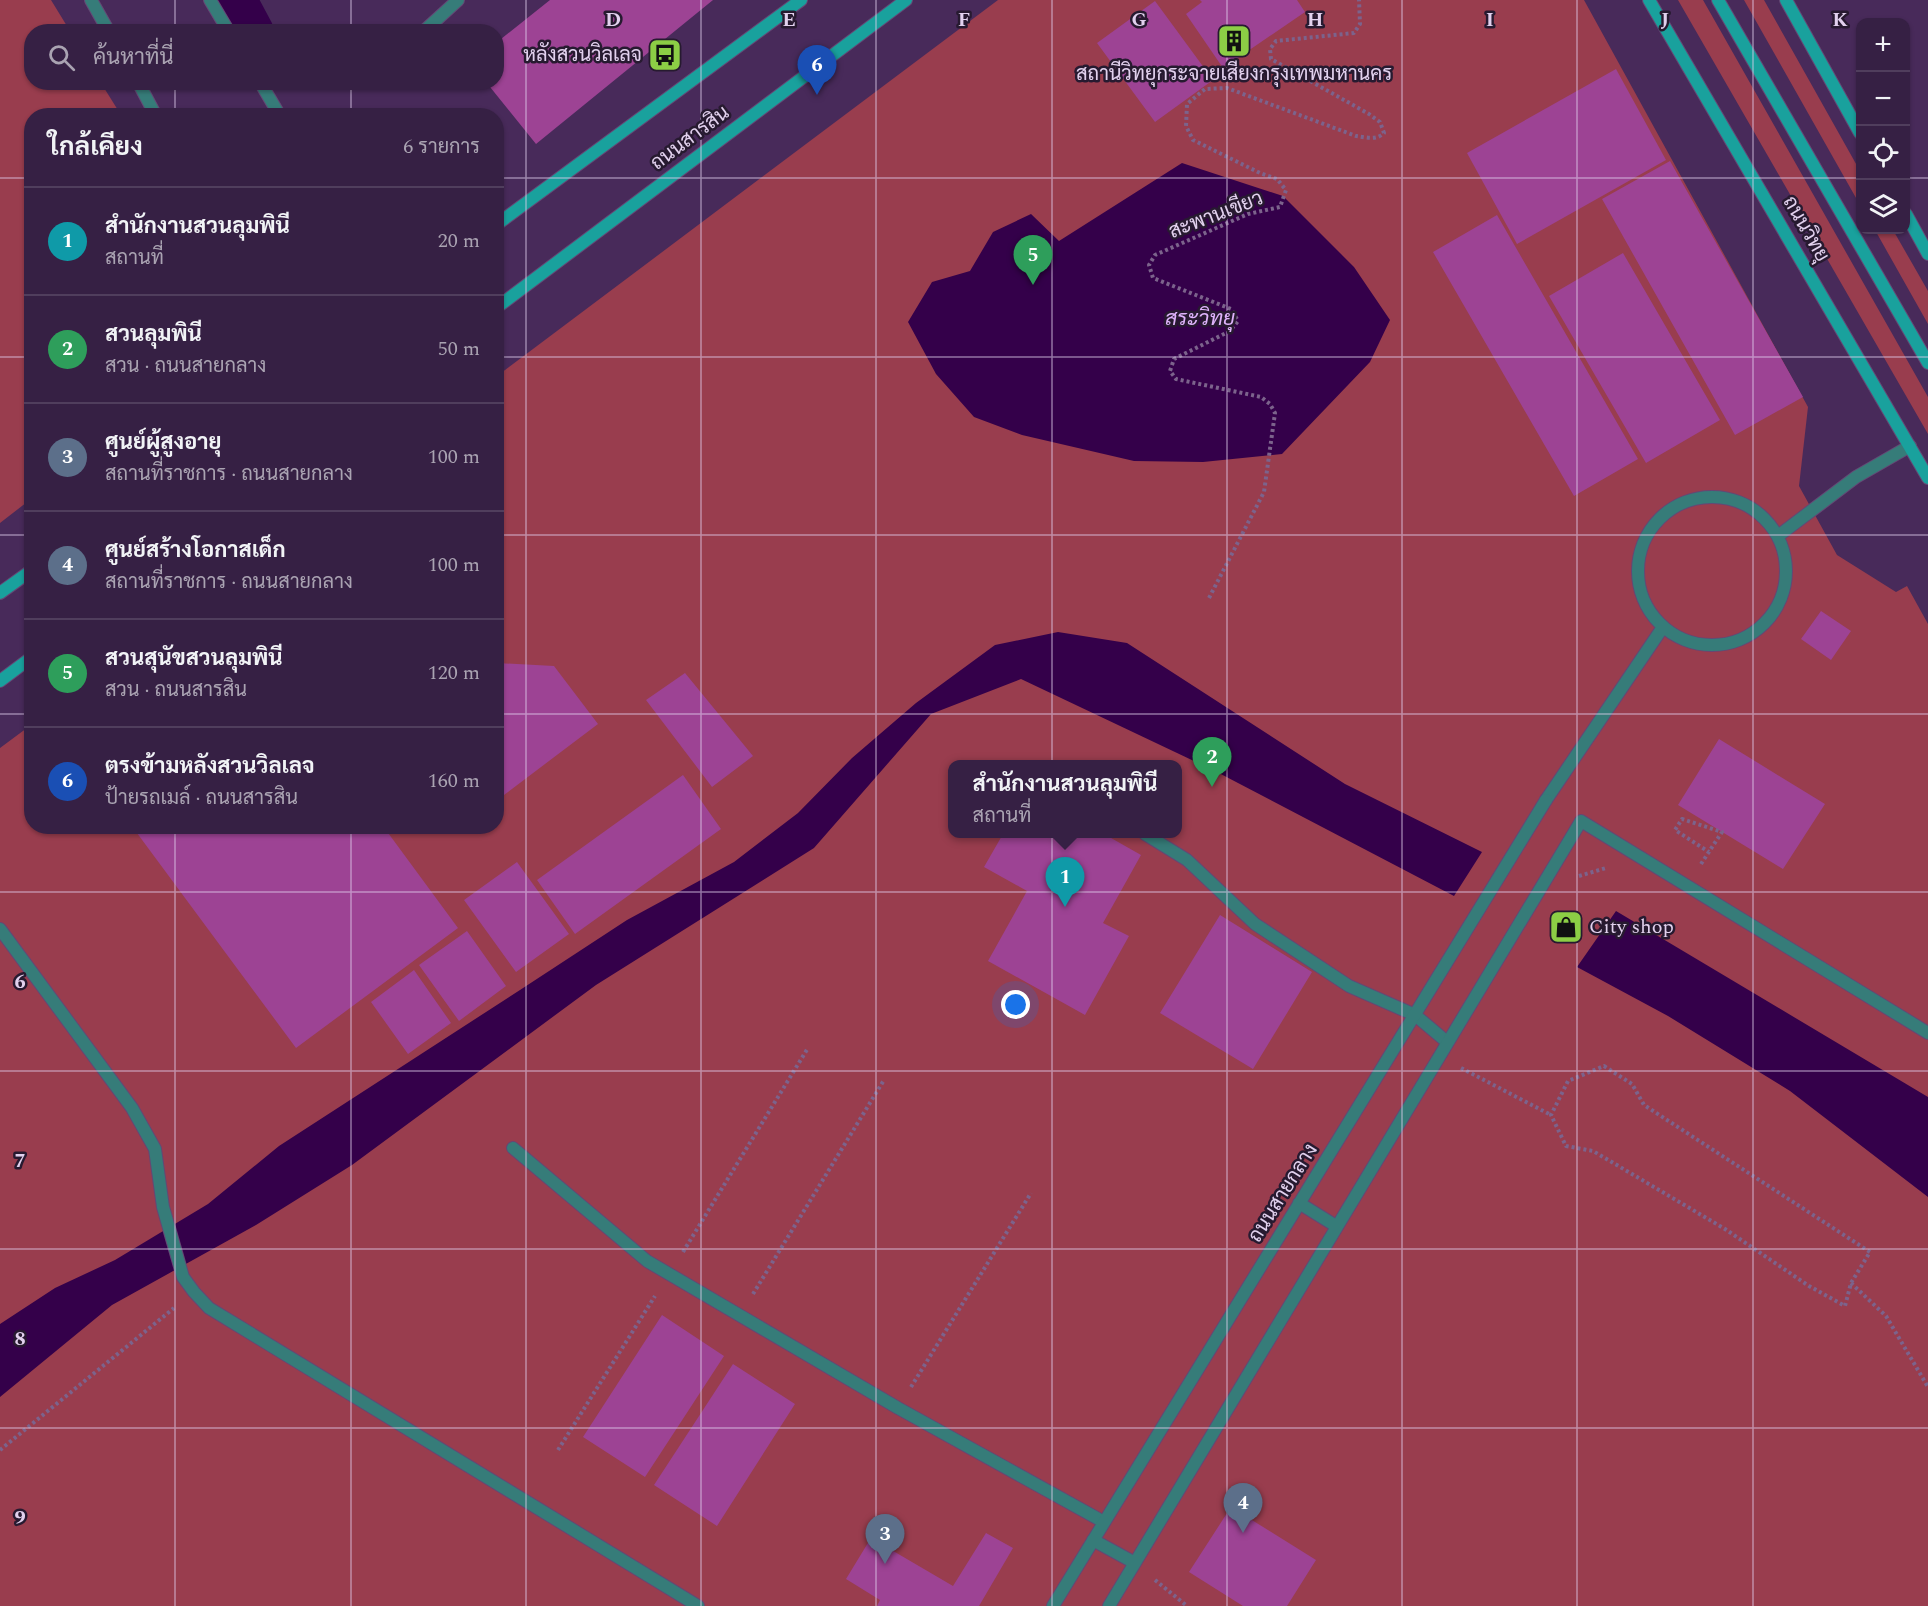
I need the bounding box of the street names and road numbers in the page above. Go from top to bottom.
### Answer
street label: ถนนสารสิน [644,98,736,178]
street label: สะพานเขียว [1164,183,1268,247]
street label: ถนนวิทยุ [1775,190,1837,268]
street label: ถนนสายกลาง [1241,1138,1325,1248]

